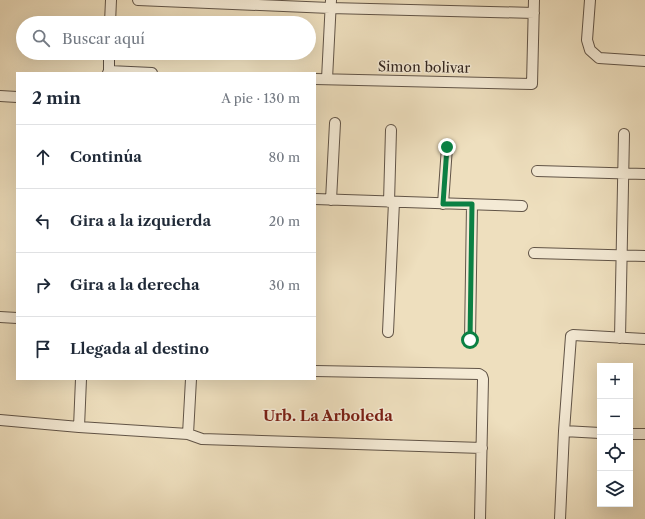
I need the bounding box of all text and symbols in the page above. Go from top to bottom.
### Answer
search box [16,16,316,60]
icon: search [30,27,52,49]
text: Buscar aquí [62,29,145,48]
street label: Simon bolivar [378,57,471,77]
text: 2 min [32,88,81,108]
text: A pie · 130 m [221,90,300,106]
route end [438,138,456,156]
icon: ahead [32,146,54,168]
text: Continúa [70,147,142,166]
text: 80 m [268,149,300,165]
icon: left [32,210,54,232]
text: Gira a la izquierda [70,211,211,230]
text: 20 m [269,213,300,229]
icon: right [32,274,54,296]
text: Gira a la derecha [70,275,200,294]
text: 30 m [269,277,300,293]
route start [461,331,479,349]
icon: arrive [32,338,54,360]
text: Llegada al destino [70,339,209,358]
map controls [597,363,633,507]
button: + [597,363,633,399]
button: − [597,399,633,435]
district label: Urb. La Arboleda [263,406,393,425]
button: locate [597,435,633,471]
button: layers [597,471,633,507]

